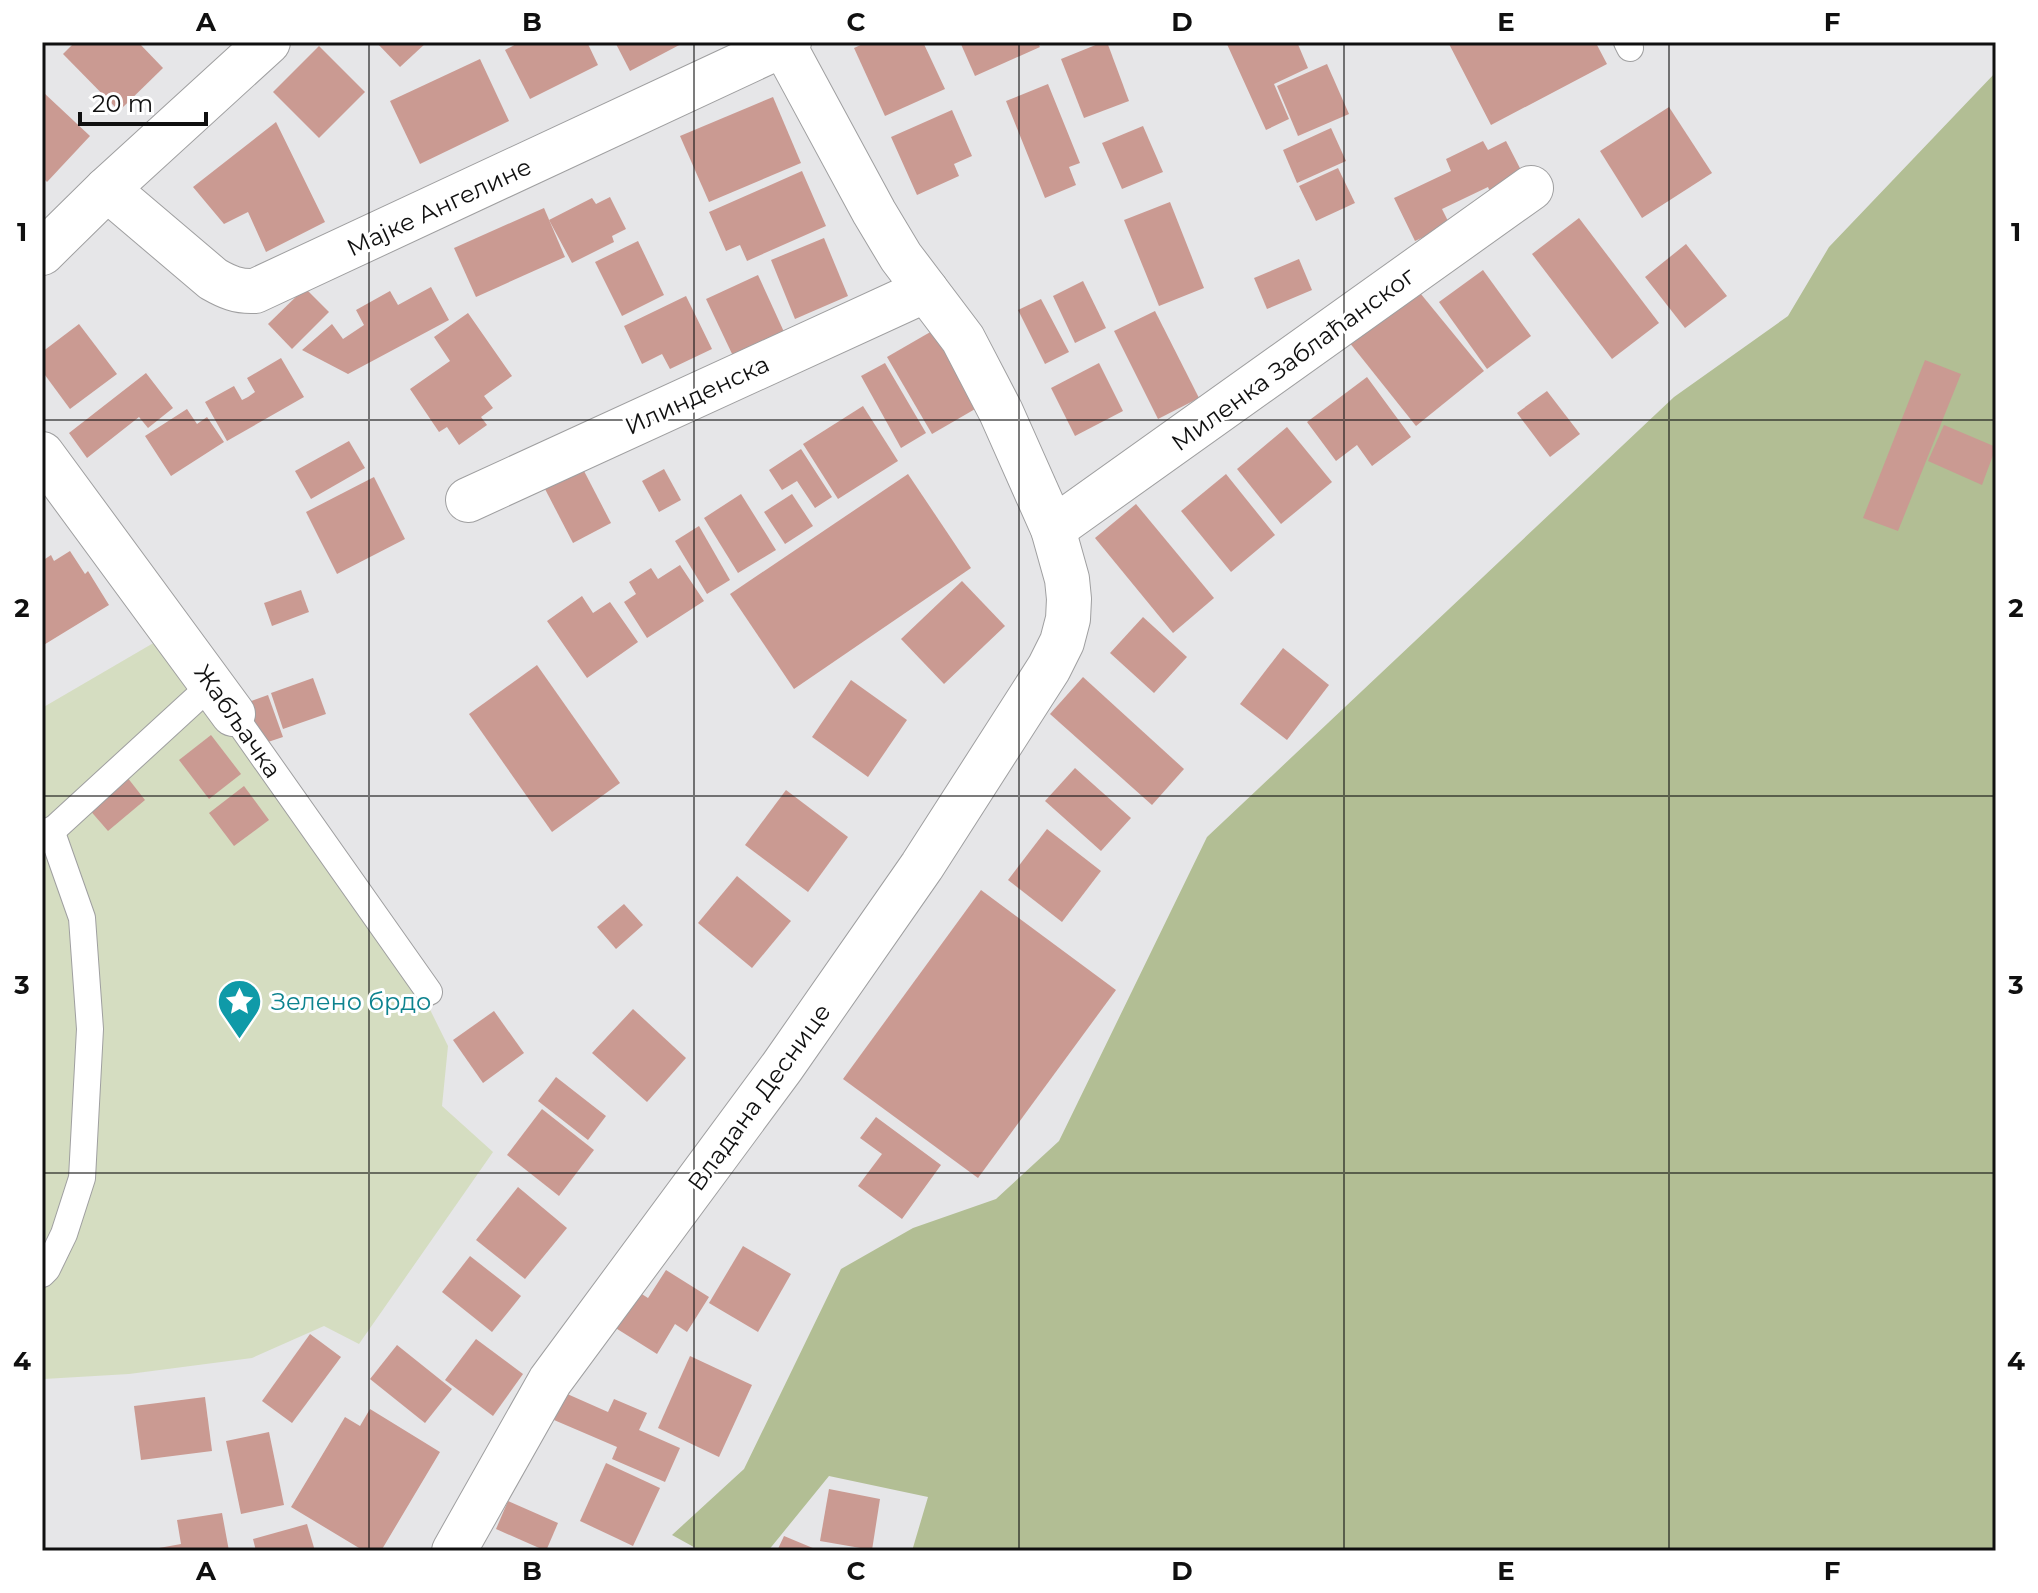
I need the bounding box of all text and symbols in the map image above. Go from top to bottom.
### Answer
text: A [195,6,217,38]
text: B [522,6,542,38]
text: C [847,6,866,38]
text: D [1171,6,1193,38]
text: E [1497,6,1515,38]
text: F [1824,6,1840,38]
scale bar [80,76,206,126]
text: 20 m [92,89,153,118]
street label: Мајке Ангелине [342,151,536,263]
text: 1 [17,216,27,248]
text: 1 [2011,216,2021,248]
street label: Миленка Заблаћанског [1166,261,1421,457]
street label: Илинденска [620,349,774,441]
text: 2 [14,592,30,624]
text: 2 [2008,592,2024,624]
street label: Жабљачка [188,659,288,783]
text: 3 [13,969,30,1001]
text: 3 [2007,969,2024,1001]
place icon: Зелено брдо [216,977,264,1040]
place label: Зелено брдо [271,987,431,1016]
street label: Владана Деснице [681,998,837,1196]
text: 4 [13,1345,31,1377]
text: 4 [2007,1345,2025,1377]
text: A [195,1555,217,1587]
text: B [522,1555,542,1587]
text: C [847,1555,866,1587]
text: D [1171,1555,1193,1587]
text: E [1497,1555,1515,1587]
text: F [1824,1555,1840,1587]

